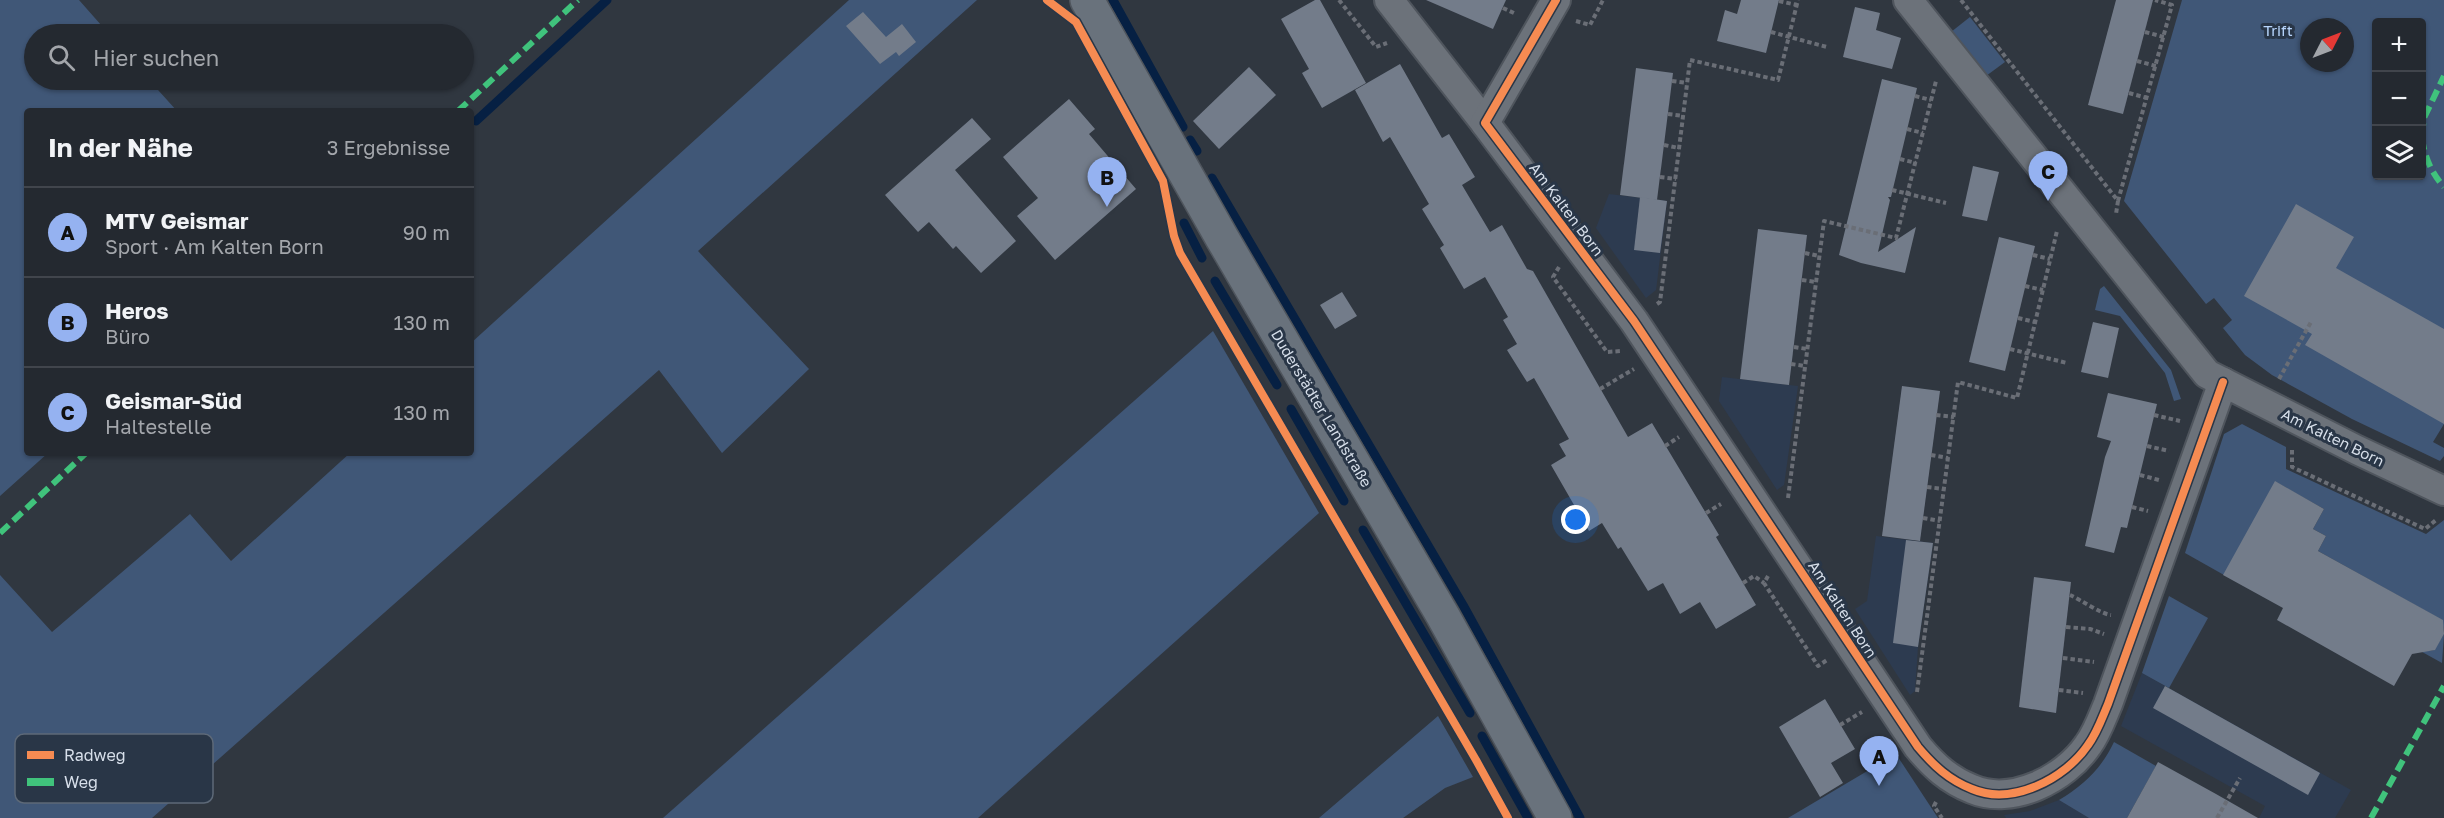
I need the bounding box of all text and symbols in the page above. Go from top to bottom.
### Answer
north arrow [2300,18,2354,72]
map controls [2372,18,2426,180]
button: + [2372,18,2426,72]
park label: Trift [2263,21,2293,39]
search box [24,24,474,90]
icon: search [45,41,78,74]
text: Hier suchen [93,44,219,71]
button: − [2372,72,2426,126]
button: layers [2372,126,2426,180]
text: In der Nähe [48,132,193,163]
text: 3 Ergebnisse [327,135,450,159]
pin: C [2028,152,2068,201]
pin: B [1088,158,1126,207]
street label: Am Kalten Born [1526,159,1608,259]
text: MTV Geismar [105,207,249,234]
text: A [60,220,75,244]
text: 90 m [403,220,450,244]
text: Sport · Am Kalten Born [105,234,324,258]
text: Heros [105,297,168,324]
text: B [60,310,75,334]
text: 130 m [394,310,450,334]
text: Büro [105,324,150,348]
street label: Duderstädter Landstraße [1268,326,1376,490]
text: Geismar-Süd [105,387,242,414]
text: C [60,400,75,424]
text: 130 m [394,400,450,424]
street label: Am Kalten Born [2279,404,2387,470]
text: Haltestelle [105,414,212,438]
your location [1561,505,1590,534]
street label: Am Kalten Born [1805,557,1881,661]
legend [15,734,213,803]
pin: A [1860,736,1898,786]
text: Radweg [64,745,126,765]
text: Weg [64,772,98,792]

